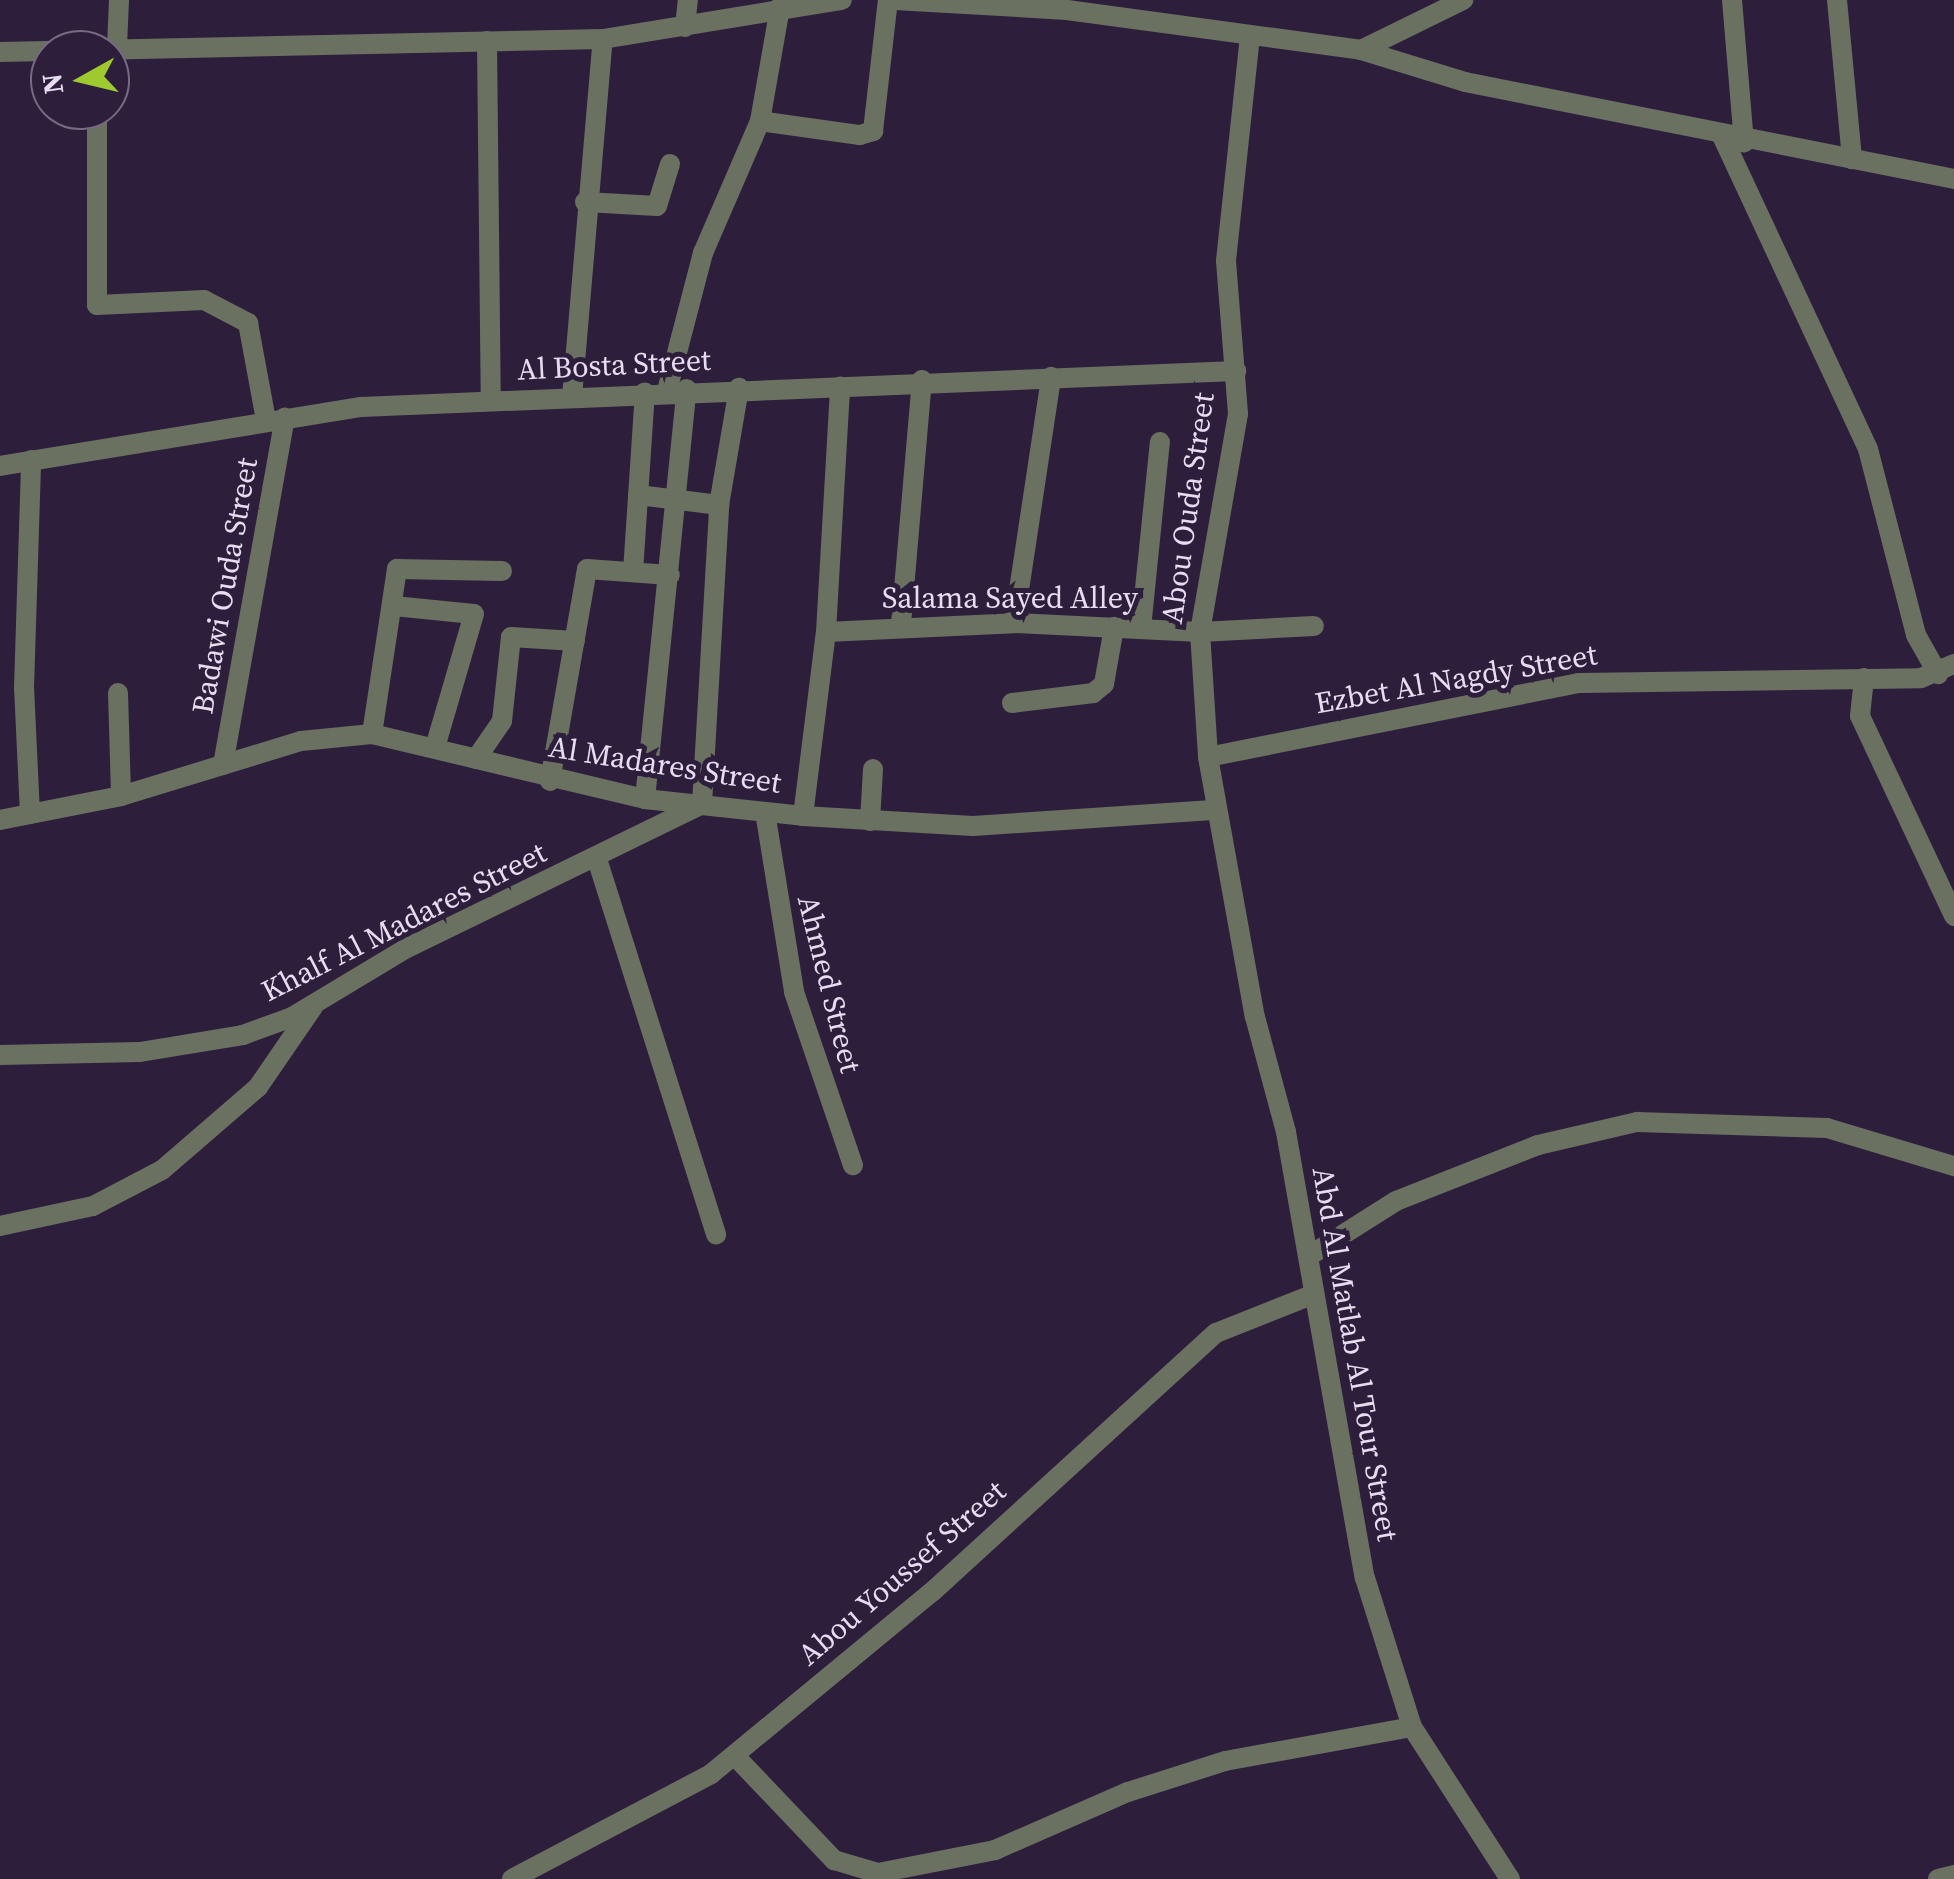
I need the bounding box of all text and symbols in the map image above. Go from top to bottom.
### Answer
north arrow [30,30,130,130]
text: N [32,71,73,97]
street label: Al Bosta Street [516,342,712,388]
street label: Abou Ouda Street [1154,390,1222,626]
street label: Badawi Ouda Street [185,455,265,717]
street label: Salama Sayed Alley [882,580,1138,616]
street label: Ezbet Al Nagdy Street [1312,636,1600,722]
street label: Al Madares Street [546,729,784,801]
street label: Khalf Al Madares Street [256,835,552,1009]
street label: Ahmed Street [790,891,868,1077]
street label: Abd Al Matlab Al Tour Street [1304,1164,1406,1544]
street label: Abou Youssef Street [791,1473,1013,1673]

